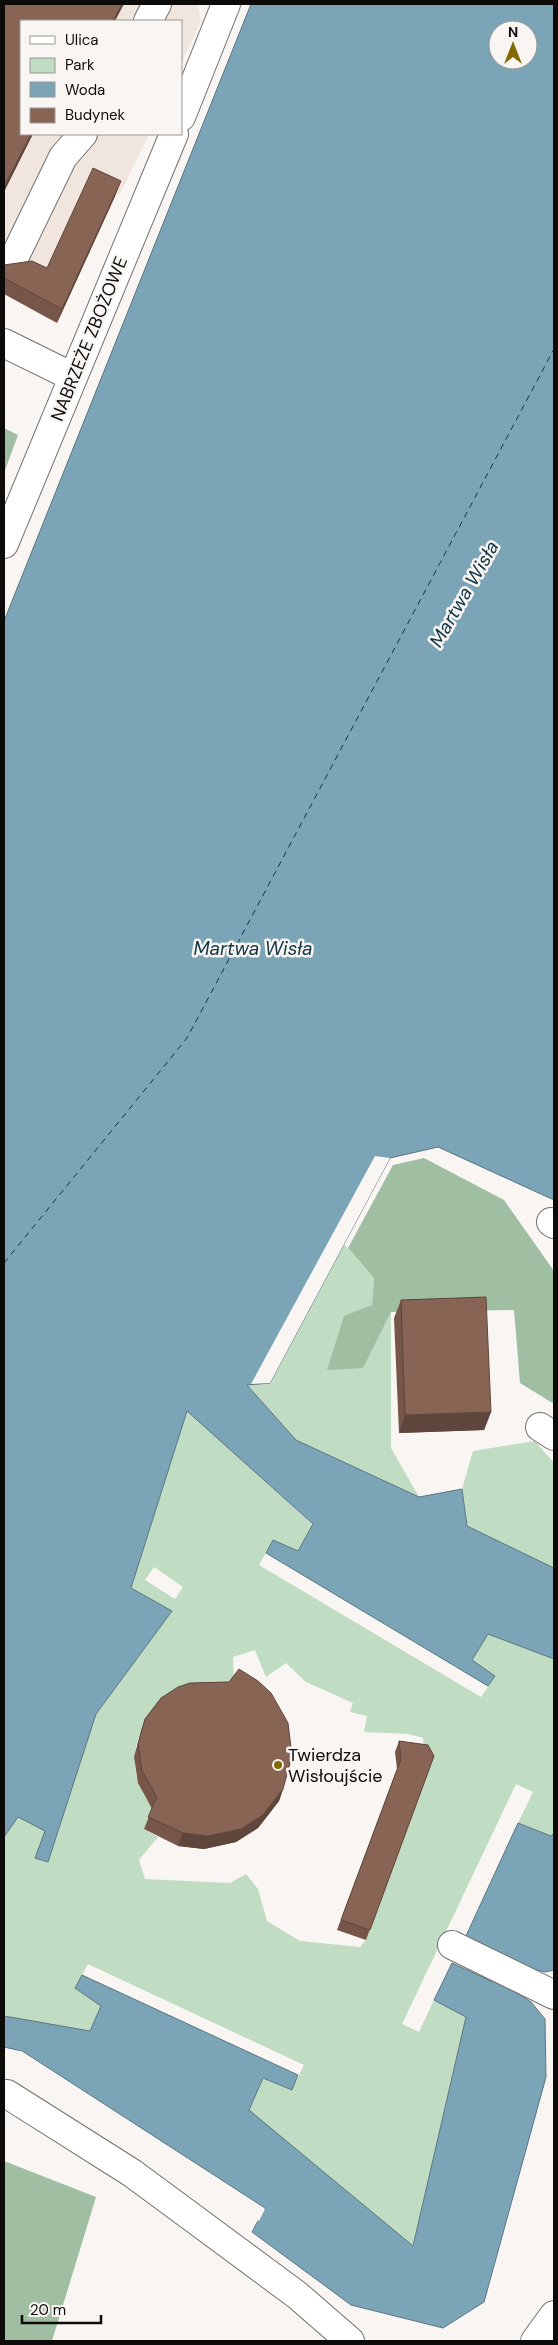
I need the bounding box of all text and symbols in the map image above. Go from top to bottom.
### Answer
legend [20,20,182,135]
north arrow [488,20,538,70]
text: N [508,23,518,41]
text: Ulica [65,30,99,50]
text: Park [65,55,95,75]
text: Woda [65,80,105,100]
text: Budynek [65,105,126,125]
street label: NABRZEŻE ZBOŻOWE [45,253,133,425]
water label: Martwa Wisła [423,536,505,652]
water label: Martwa Wisła [194,936,312,961]
place label: Twierdza Wisłoujście [288,1743,383,1788]
marker: Twierdza Wisłoujście [272,1759,284,1771]
scale bar [22,2292,101,2324]
text: 20 m [30,2300,66,2320]

